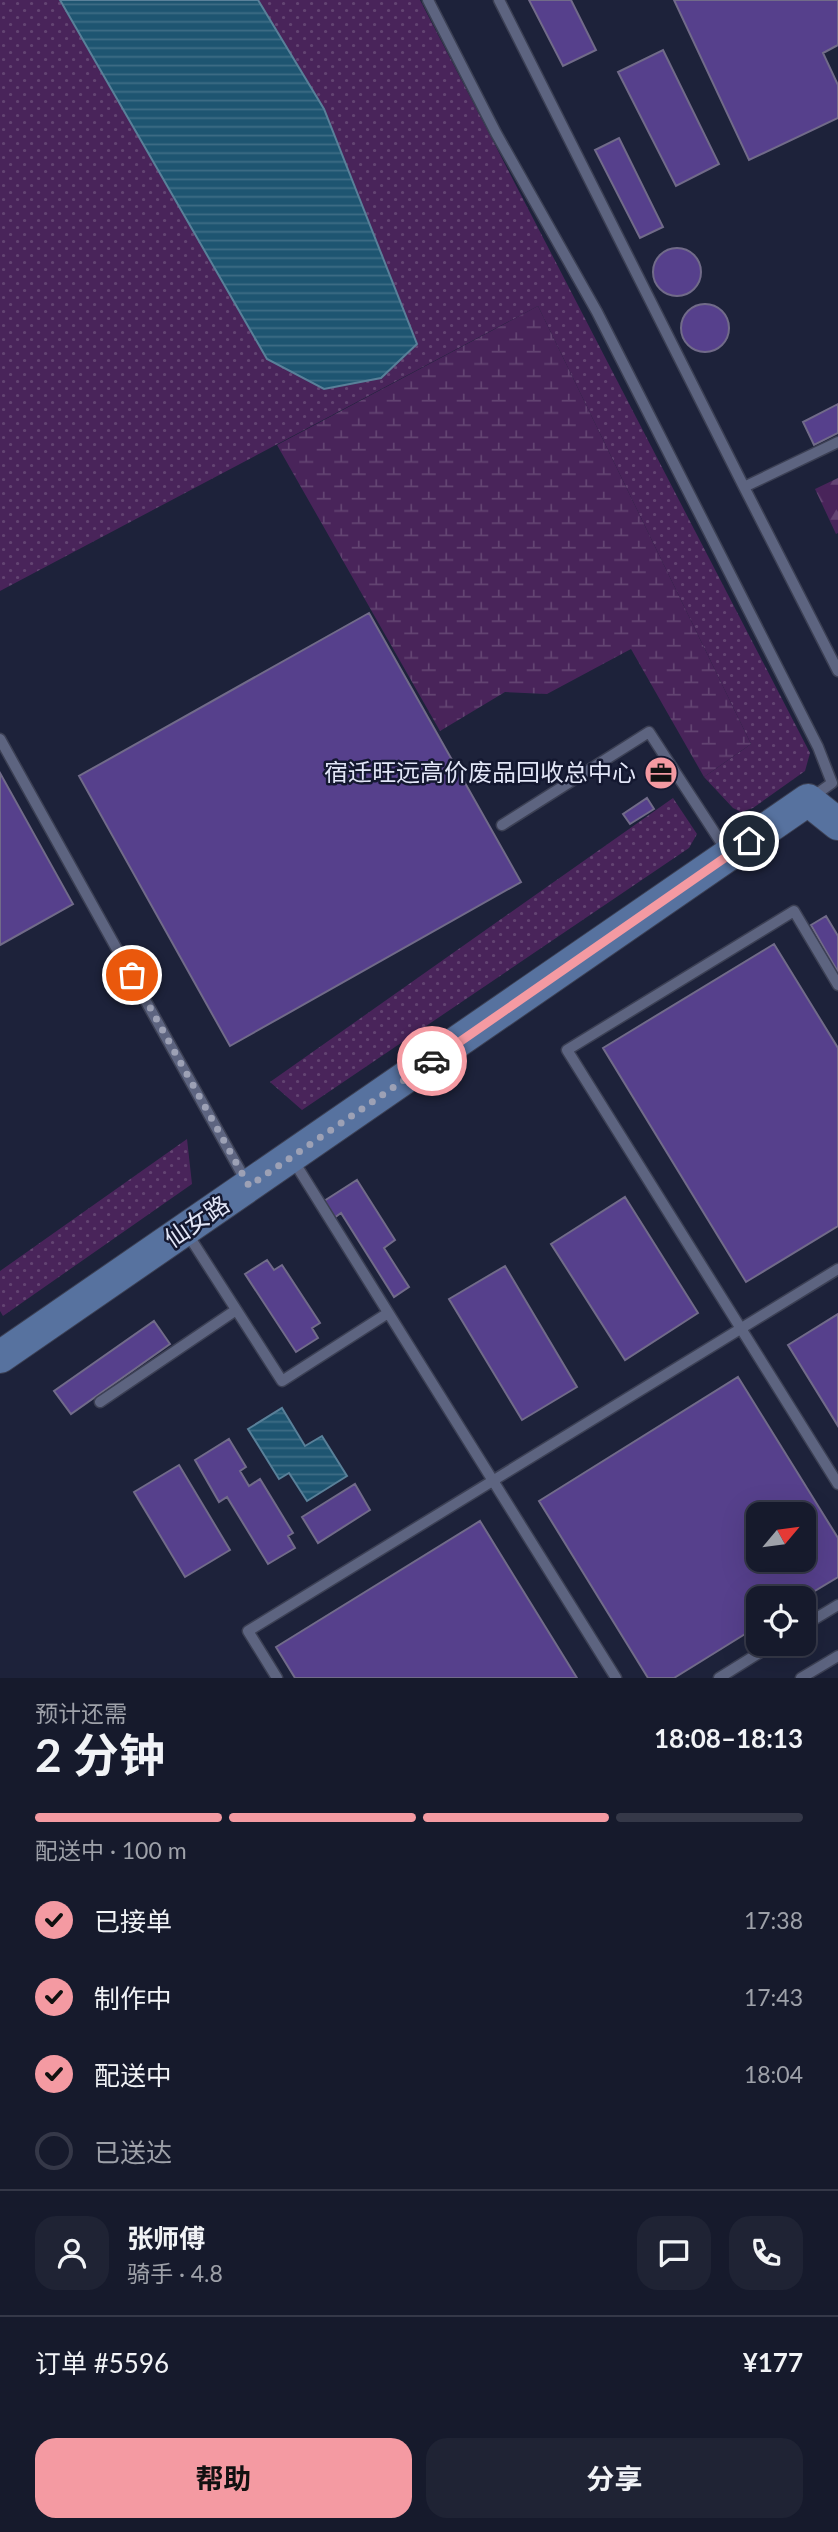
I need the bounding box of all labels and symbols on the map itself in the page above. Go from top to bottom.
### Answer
office icon: 宿迁旺远高价废品回收总中心 [642,754,680,792]
place label: 宿迁旺远高价废品回收总中心 [324,757,636,786]
pin [719,811,779,871]
pin [102,945,162,1005]
courier [397,1026,467,1096]
street label: 仙女路 [158,1189,234,1253]
north arrow [746,1502,816,1572]

